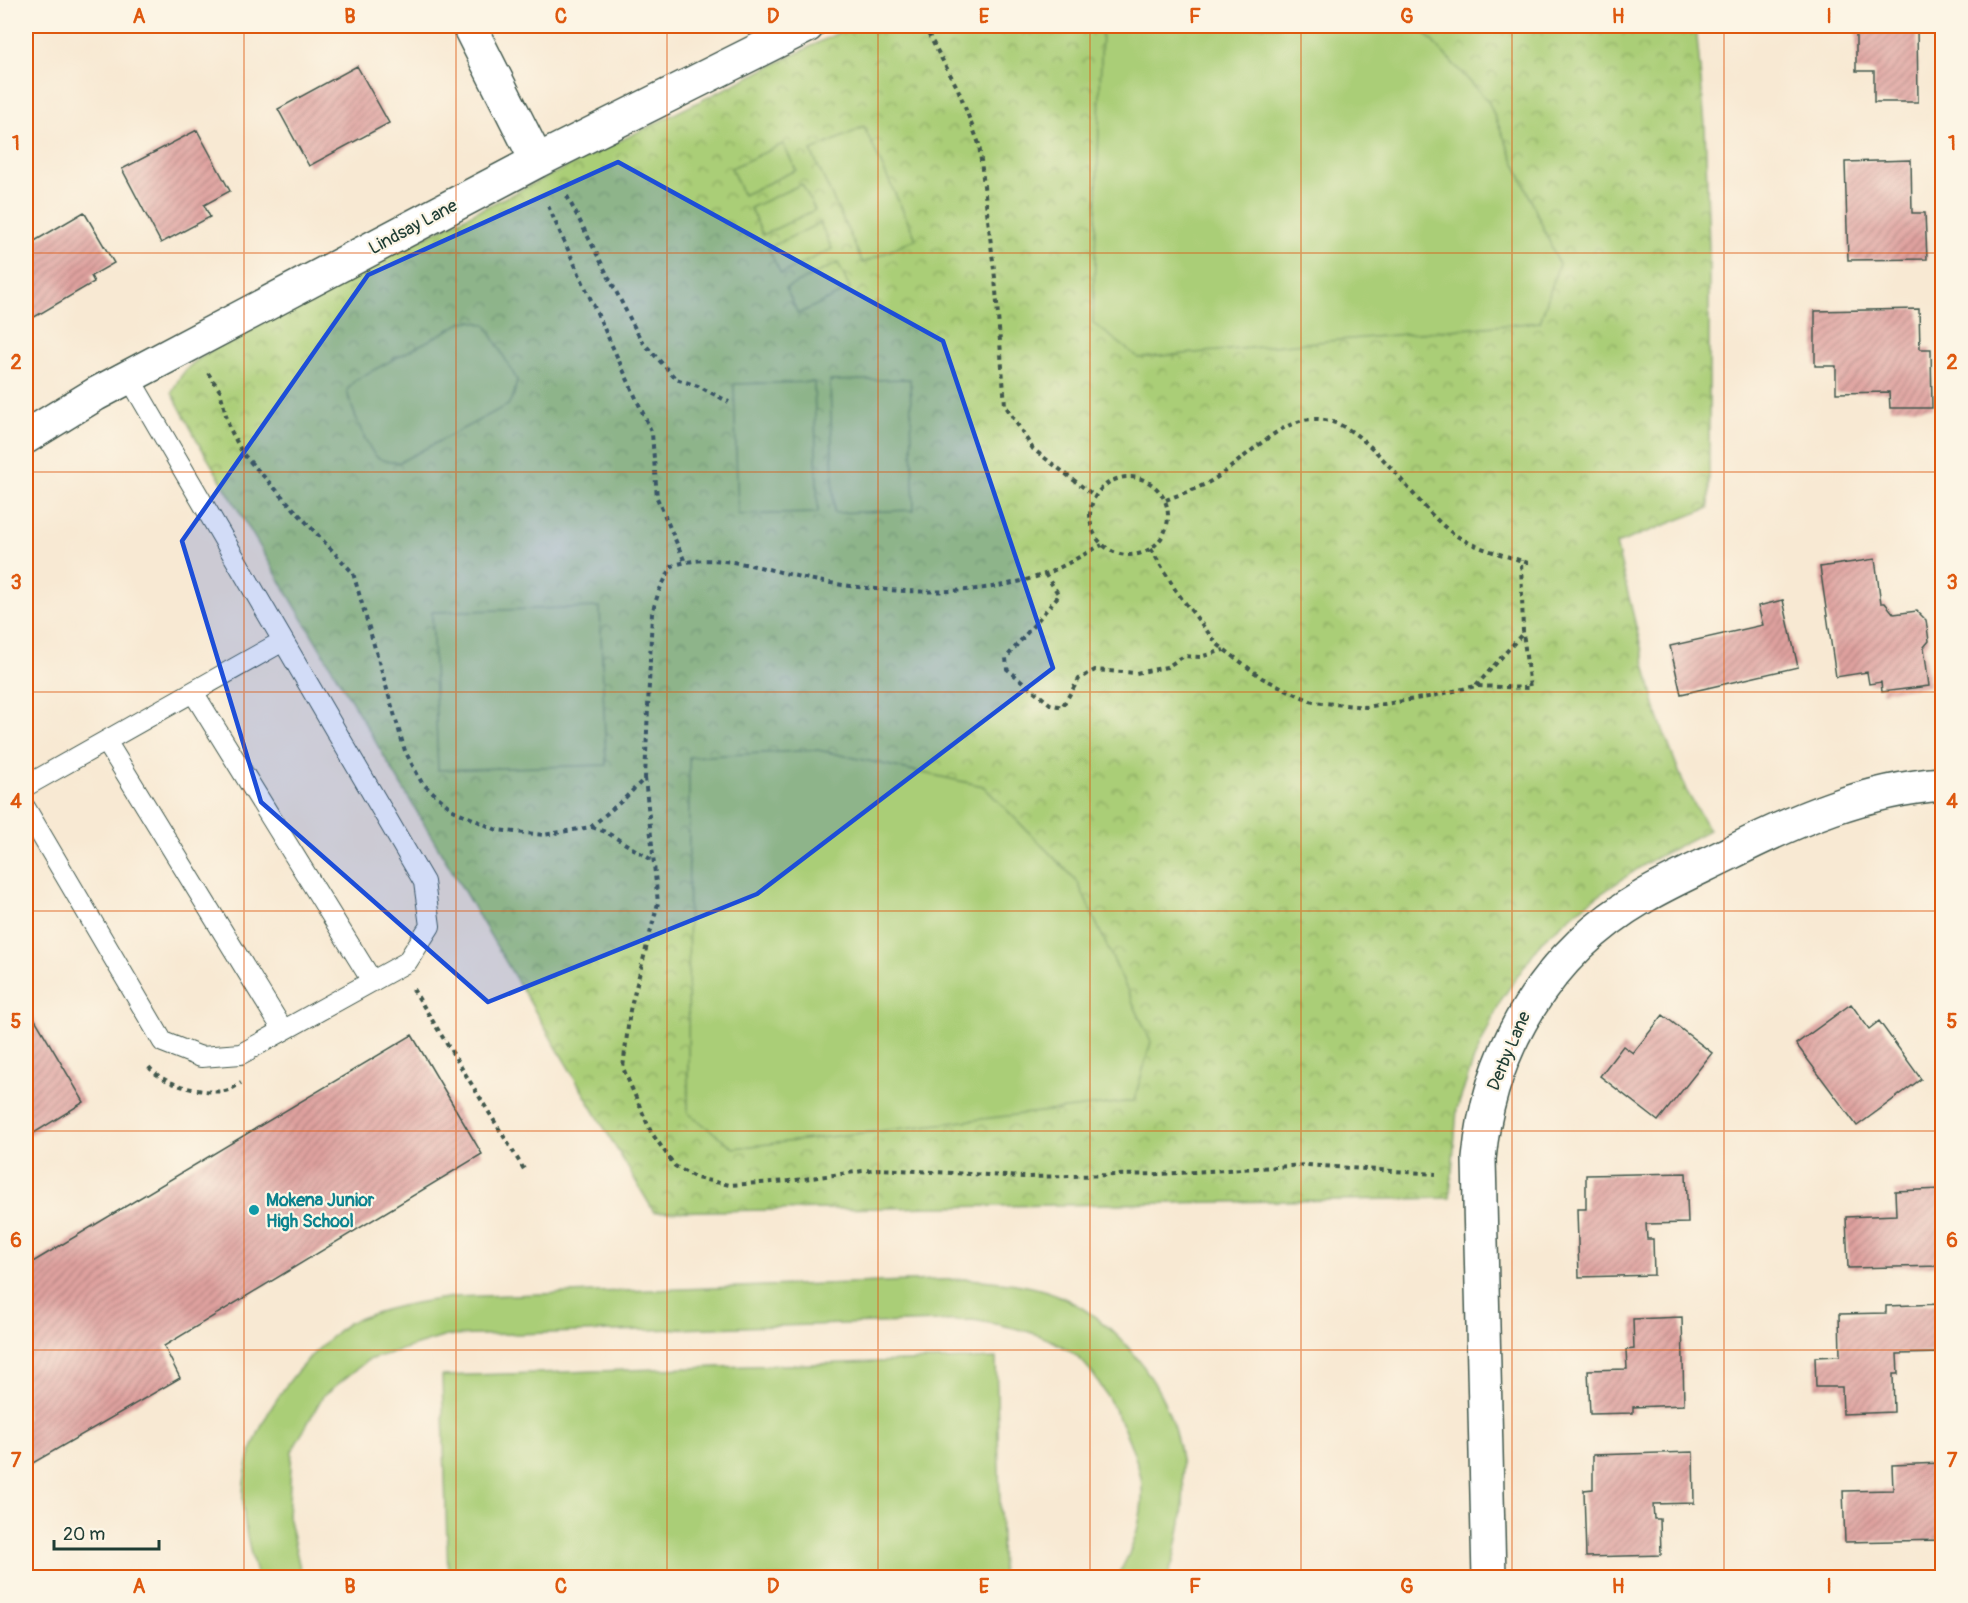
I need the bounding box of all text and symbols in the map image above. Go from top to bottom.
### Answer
text: A [133,4,146,29]
text: B [344,4,356,29]
text: C [555,4,567,29]
text: D [767,4,780,29]
text: E [979,4,990,29]
text: F [1189,4,1201,29]
text: G [1400,4,1414,29]
text: H [1612,4,1625,29]
text: I [1826,4,1832,29]
text: 1 [12,131,20,156]
text: 1 [1948,131,1956,156]
street label: Lindsay Lane [365,194,461,260]
text: 2 [10,350,22,375]
text: 2 [1946,350,1958,375]
text: 3 [10,570,22,595]
text: 3 [1946,570,1958,595]
text: 4 [10,789,22,814]
text: 4 [1946,789,1958,814]
street label: Derby Lane [1482,1008,1536,1094]
text: 5 [11,1009,22,1034]
text: 5 [1947,1009,1958,1034]
place label: Mokena Junior High School [266,1189,375,1233]
marker: Mokena Junior High School [247,1203,261,1217]
text: 6 [10,1228,22,1253]
text: 6 [1946,1228,1958,1253]
text: 7 [11,1448,22,1473]
text: 7 [1947,1448,1958,1473]
scale bar [54,1513,159,1551]
text: 20 m [63,1523,105,1546]
text: A [133,1574,146,1599]
text: B [344,1574,356,1599]
text: C [555,1574,567,1599]
text: D [767,1574,780,1599]
text: E [979,1574,990,1599]
text: F [1189,1574,1201,1599]
text: G [1400,1574,1414,1599]
text: H [1612,1574,1625,1599]
text: I [1826,1574,1832,1599]

